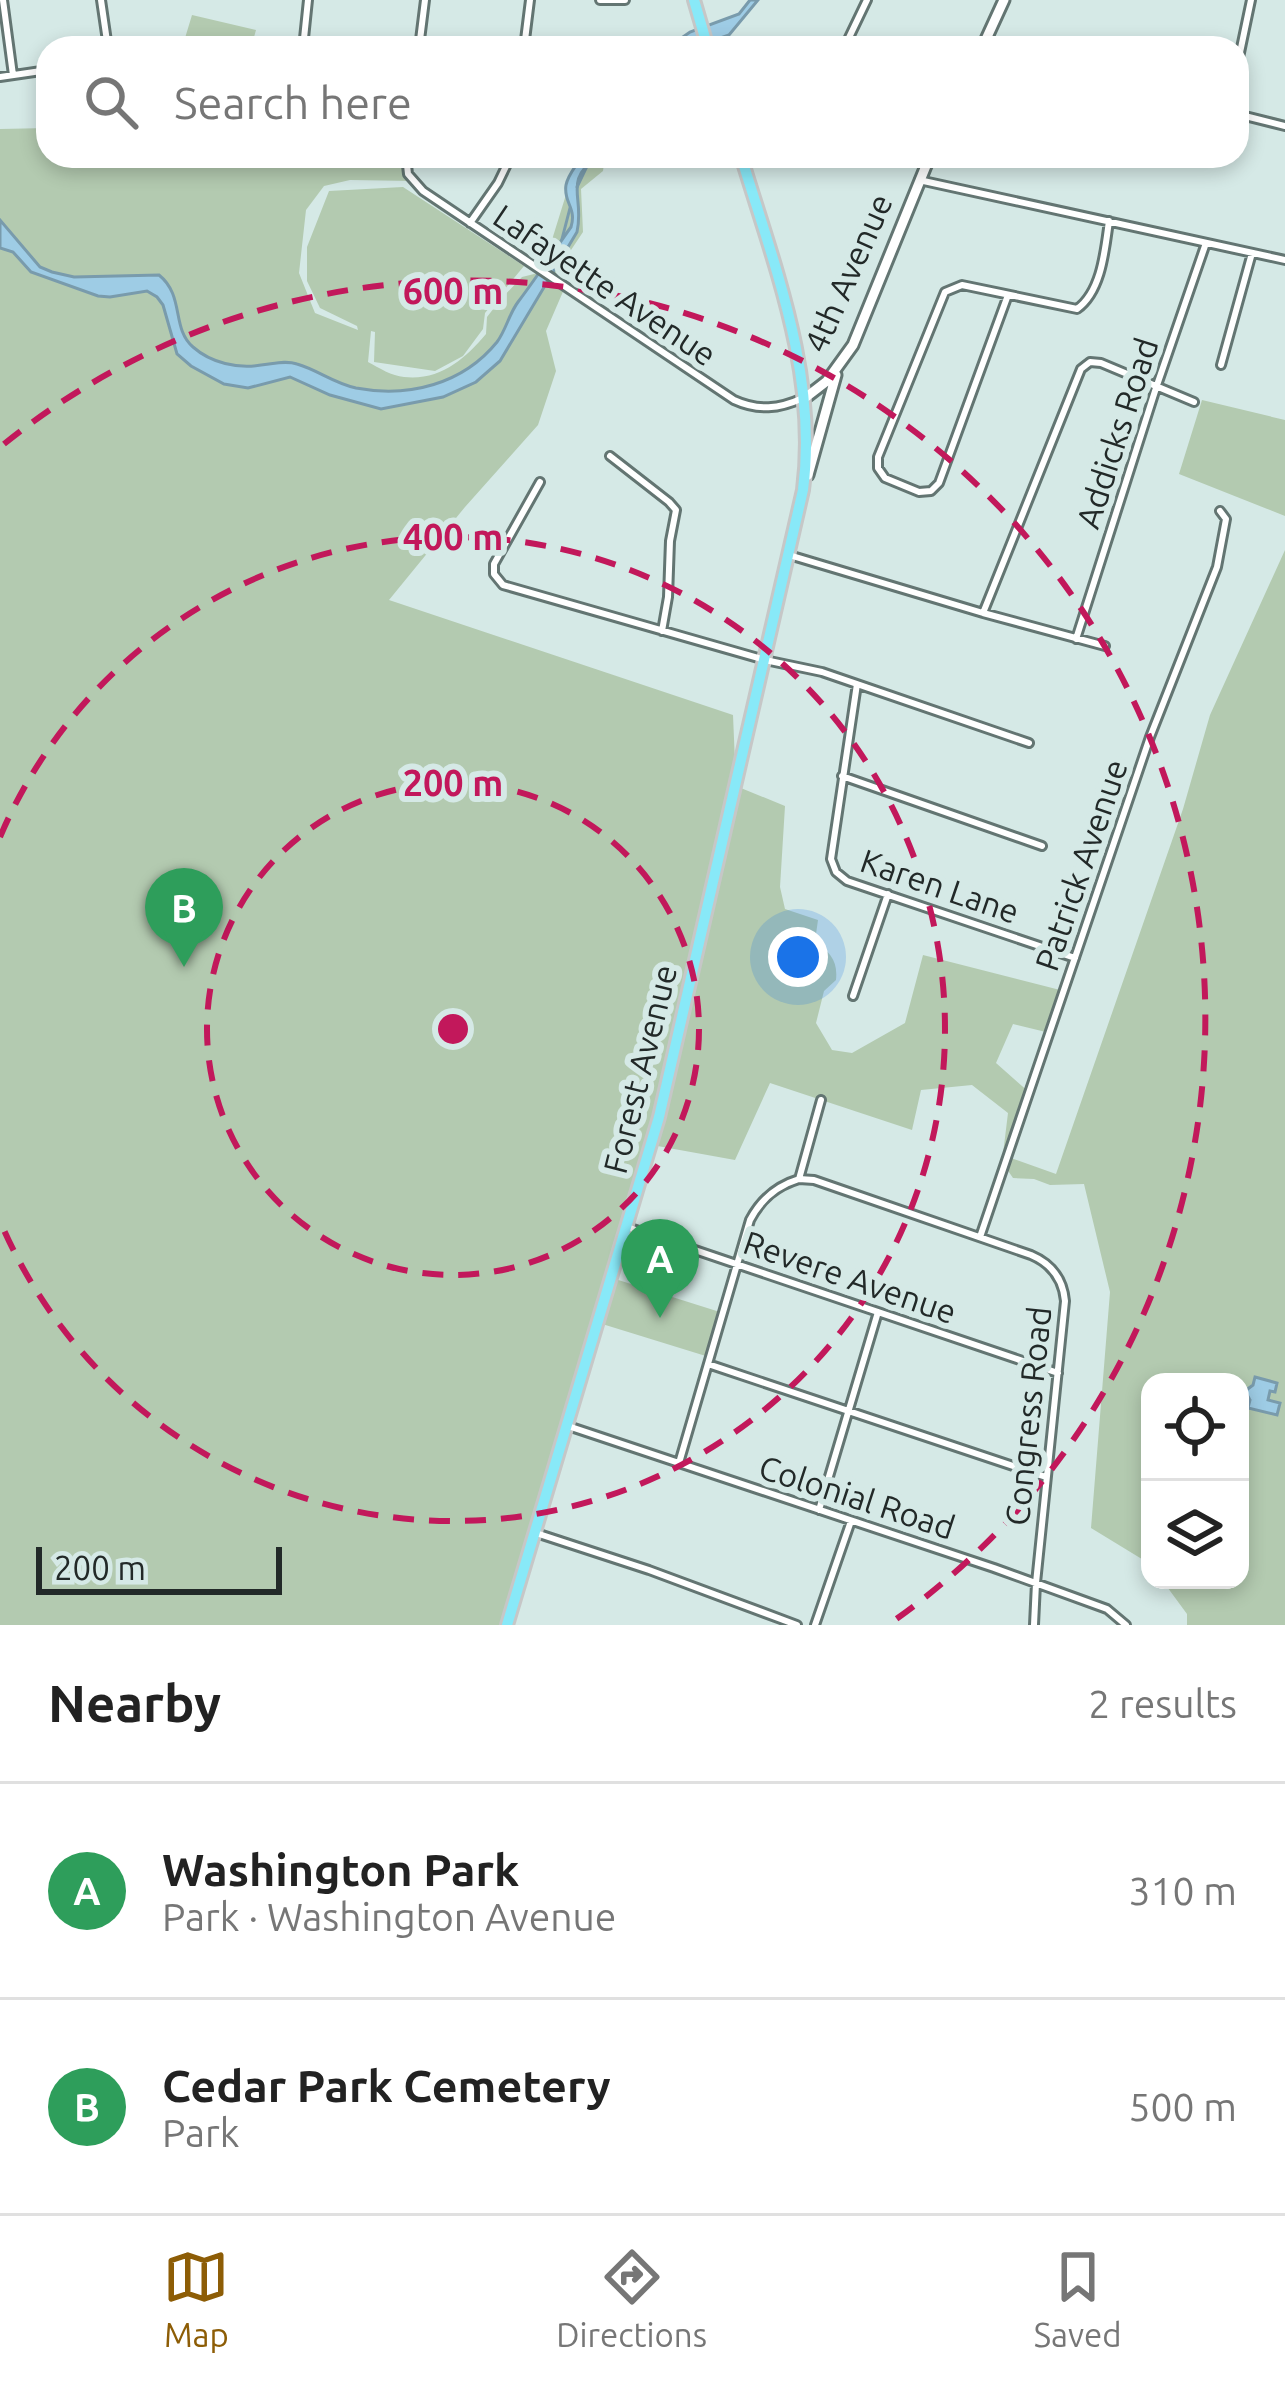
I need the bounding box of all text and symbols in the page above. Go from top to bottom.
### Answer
search box [36,36,1249,168]
icon: search [78,69,144,135]
text: Search here [174,77,412,128]
street label: 4th Avenue [796,188,899,358]
street label: Lafayette Avenue [487,197,723,373]
text: 600 m [403,270,503,311]
street label: Addicks Road [1068,333,1165,533]
text: 400 m [403,516,503,557]
street label: Patrick Avenue [1027,755,1134,975]
text: 200 m [403,762,503,803]
street label: Karen Lane [856,841,1024,930]
pin: B [145,868,223,967]
your location [768,927,828,987]
street label: Forest Avenue [596,961,683,1177]
centre of rings [432,1008,474,1050]
pin: A [621,1219,699,1318]
street label: Revere Avenue [739,1223,961,1330]
street label: Congress Road [998,1304,1057,1527]
map controls [1141,1373,1249,1589]
button: locate [1141,1373,1249,1481]
street label: Colonial Road [755,1447,960,1546]
button: layers [1141,1481,1249,1589]
scale bar [36,1541,282,1594]
text: 200 m [54,1549,146,1586]
text: Nearby [48,1674,221,1732]
text: 2 results [1088,1682,1237,1725]
text: Washington Park [162,1844,519,1895]
text: A [73,1869,101,1912]
text: 310 m [1128,1869,1237,1912]
text: Park · Washington Avenue [162,1895,616,1938]
text: Cedar Park Cemetery [162,2060,611,2111]
text: B [74,2085,100,2128]
text: 500 m [1128,2085,1237,2128]
text: Park [162,2111,240,2154]
tab: Map [163,2244,229,2353]
tab: Directions [556,2244,707,2353]
tab: Saved [1034,2244,1122,2353]

